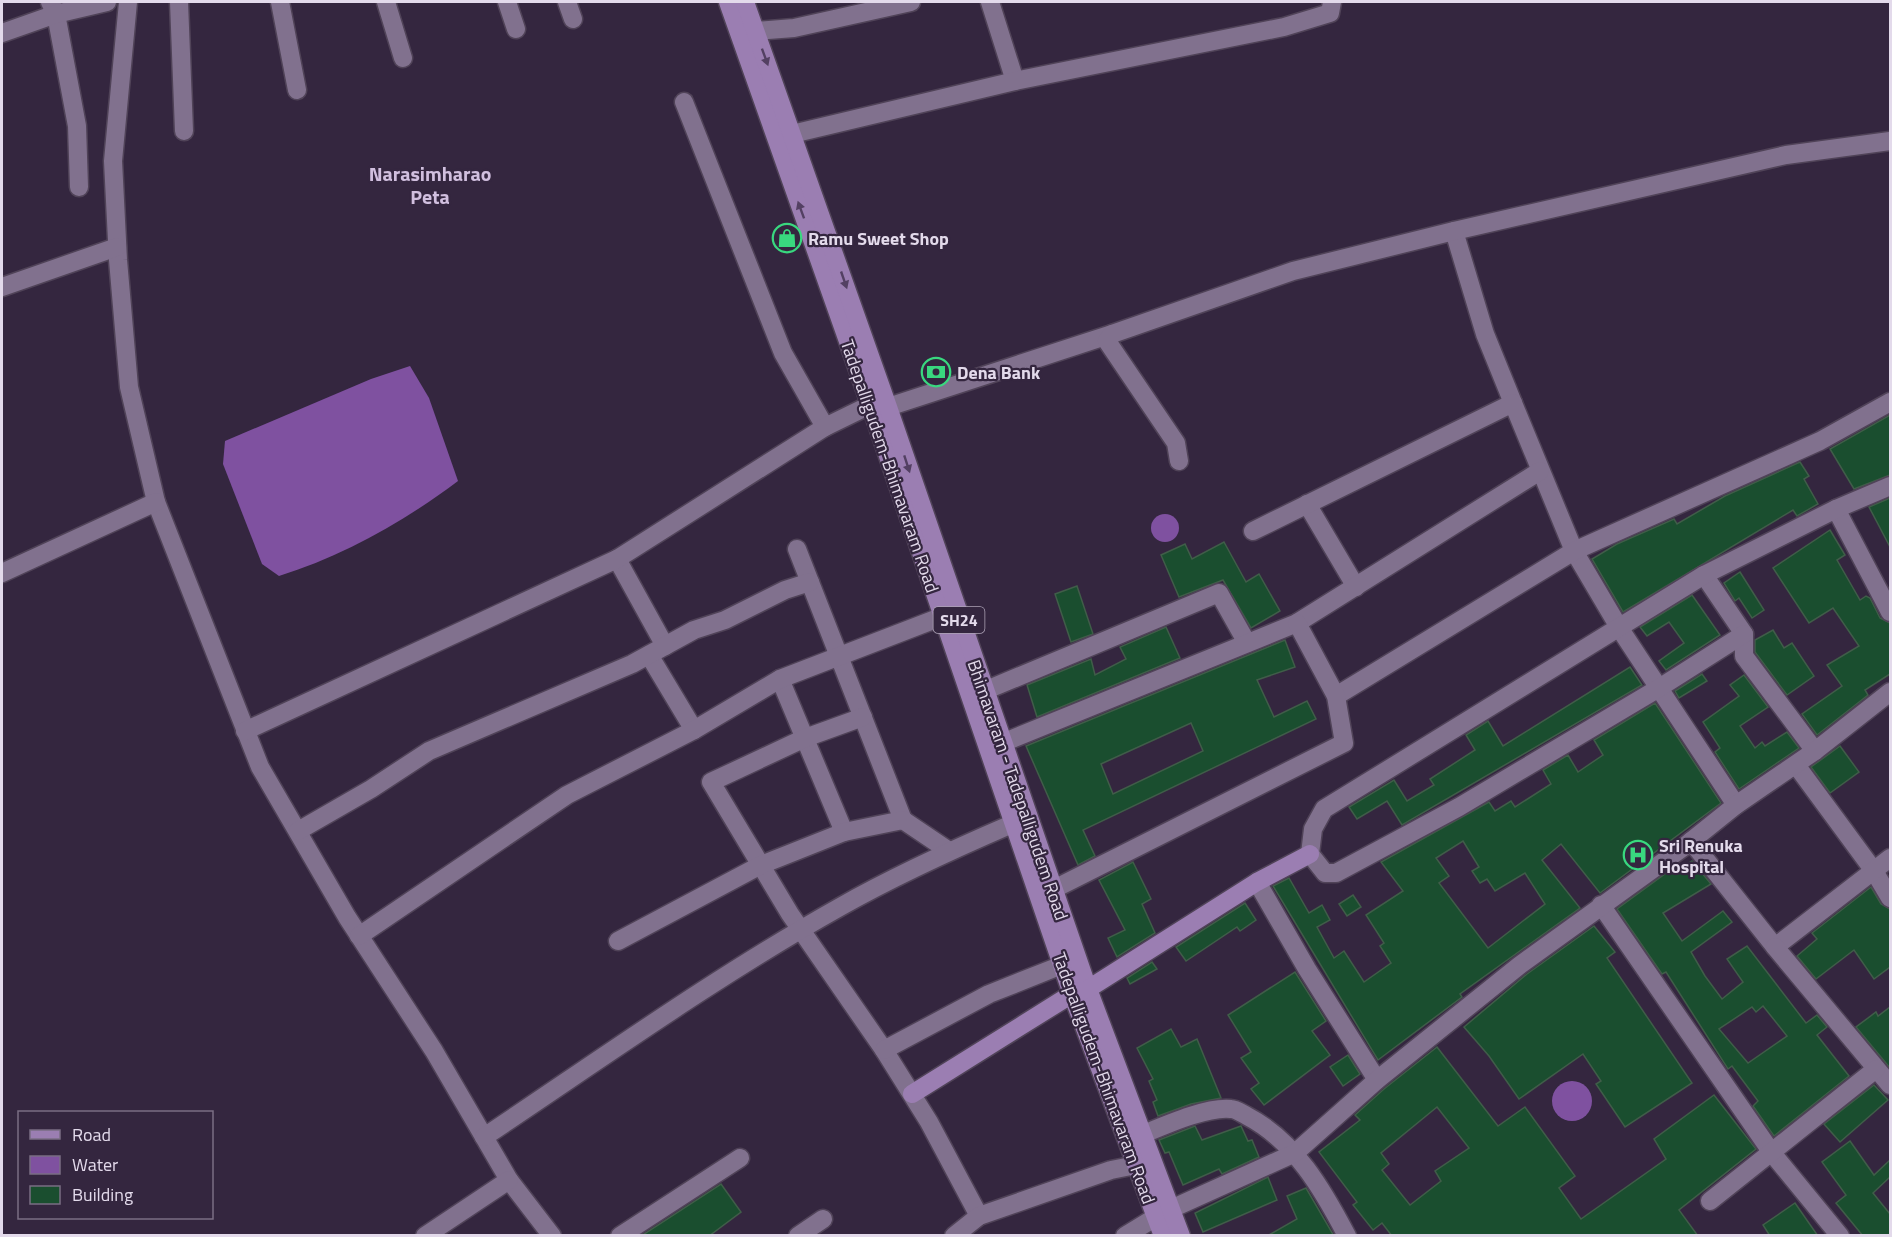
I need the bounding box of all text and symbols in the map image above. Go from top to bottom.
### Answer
one-way arrow [760,48,770,66]
district label: Narasimharao Peta [369,158,491,212]
one-way arrow [796,201,806,219]
shop icon: Ramu Sweet Shop [771,222,803,254]
place label: Ramu Sweet Shop [808,225,949,252]
one-way arrow [839,271,849,289]
street label: Tadepalligudem-Bhimavaram Road [834,336,946,596]
bank icon: Dena Bank [920,356,952,388]
place label: Dena Bank [957,359,1041,386]
one-way arrow [903,455,913,473]
road number: SH24 [934,607,984,633]
street label: Bhimavaram - Tadepalligudem Road [961,656,1075,924]
place label: Sri Renuka Hospital [1659,832,1743,880]
hospital icon: Sri Renuka Hospital [1622,839,1654,871]
street label: Tadepalligudem-Bhimavaram Road [1046,948,1162,1208]
legend [18,1111,213,1219]
text: Road [72,1121,111,1148]
text: Water [72,1151,118,1178]
text: Building [72,1181,133,1208]

